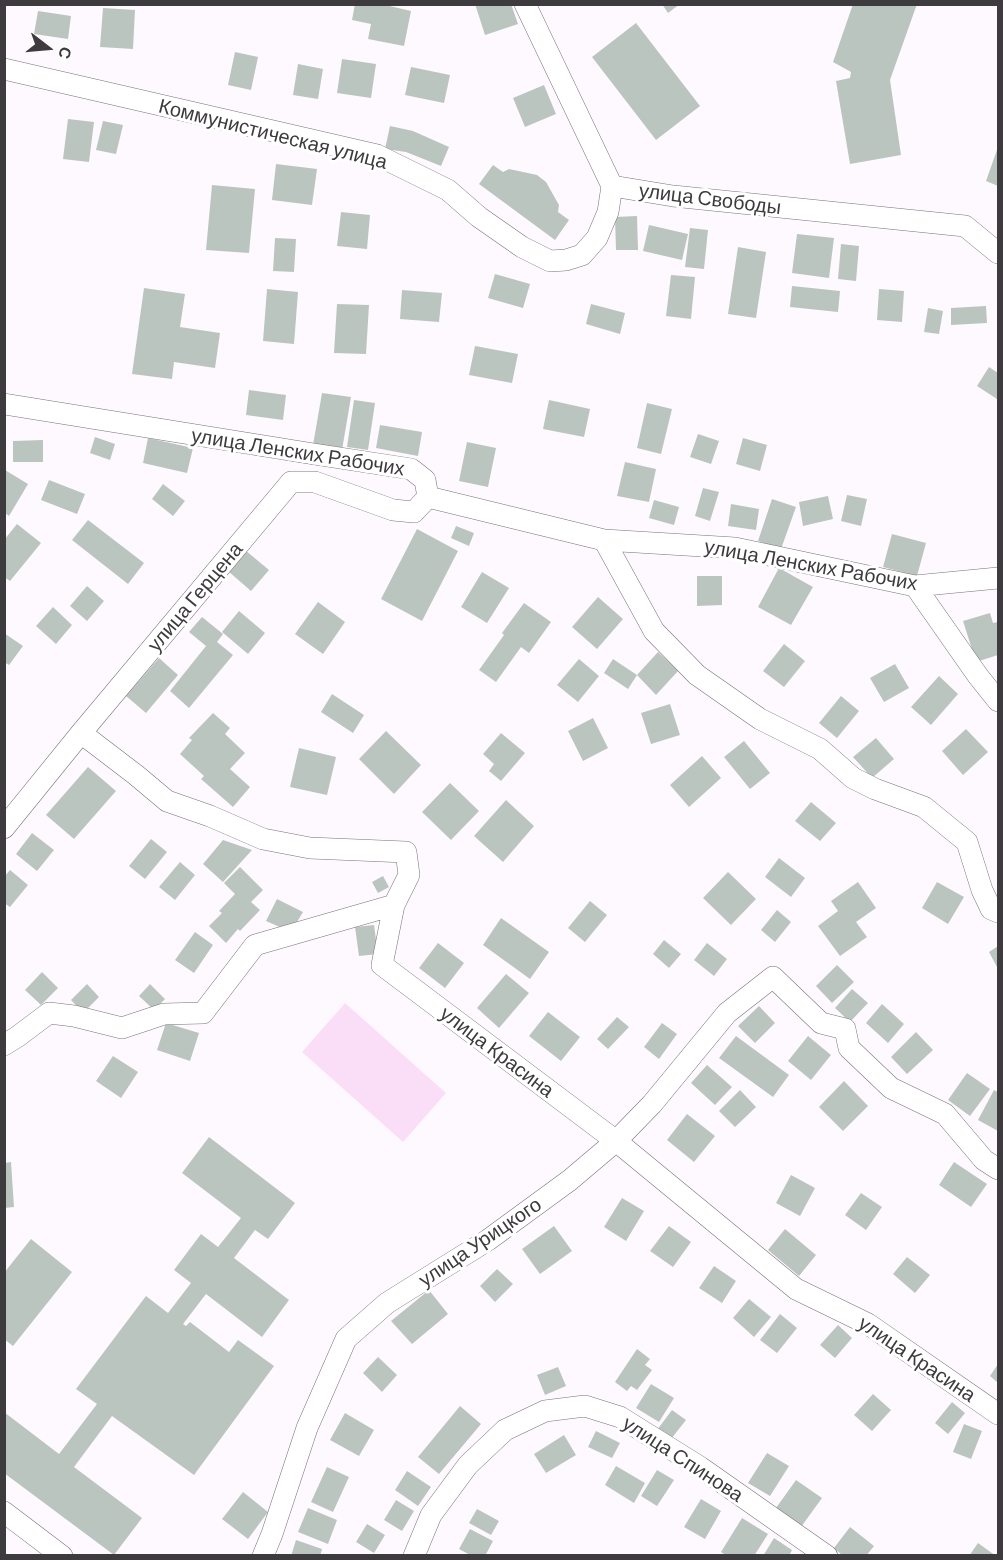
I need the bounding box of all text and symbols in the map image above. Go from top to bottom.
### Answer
north arrow [18,18,78,78]
text: С [55,45,77,61]
street label: Коммунистическая улица [156,94,390,174]
street label: улица Свободы [638,178,782,220]
street label: улица Ленских Рабочих [190,423,406,481]
street label: улица Ленских Рабочих [703,534,919,596]
street label: улица Герцена [142,537,248,657]
street label: улица Красина [435,1001,559,1103]
street label: улица Урицкого [414,1192,546,1292]
street label: улица Красина [854,1311,980,1407]
street label: улица Спинова [618,1411,748,1507]

